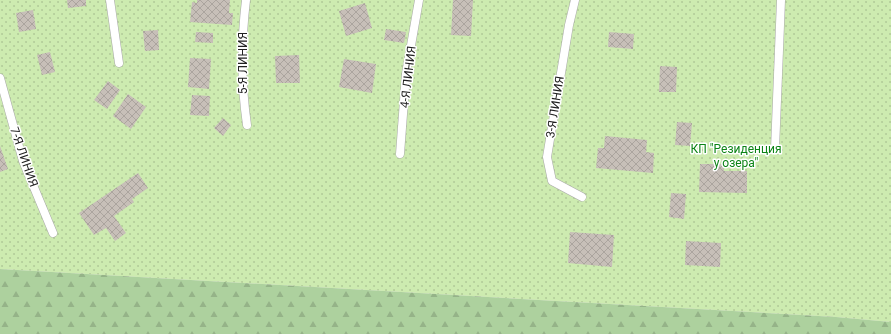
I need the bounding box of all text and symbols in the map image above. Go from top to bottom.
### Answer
street label: 5-Я ЛИНИЯ [236,32,250,94]
street label: 4-Я ЛИНИЯ [397,45,419,109]
street label: 3-Я ЛИНИЯ [543,75,567,139]
street label: 7-Я ЛИНИЯ [7,125,41,189]
park label: КП "Резиденция у озера" [690,142,782,170]

